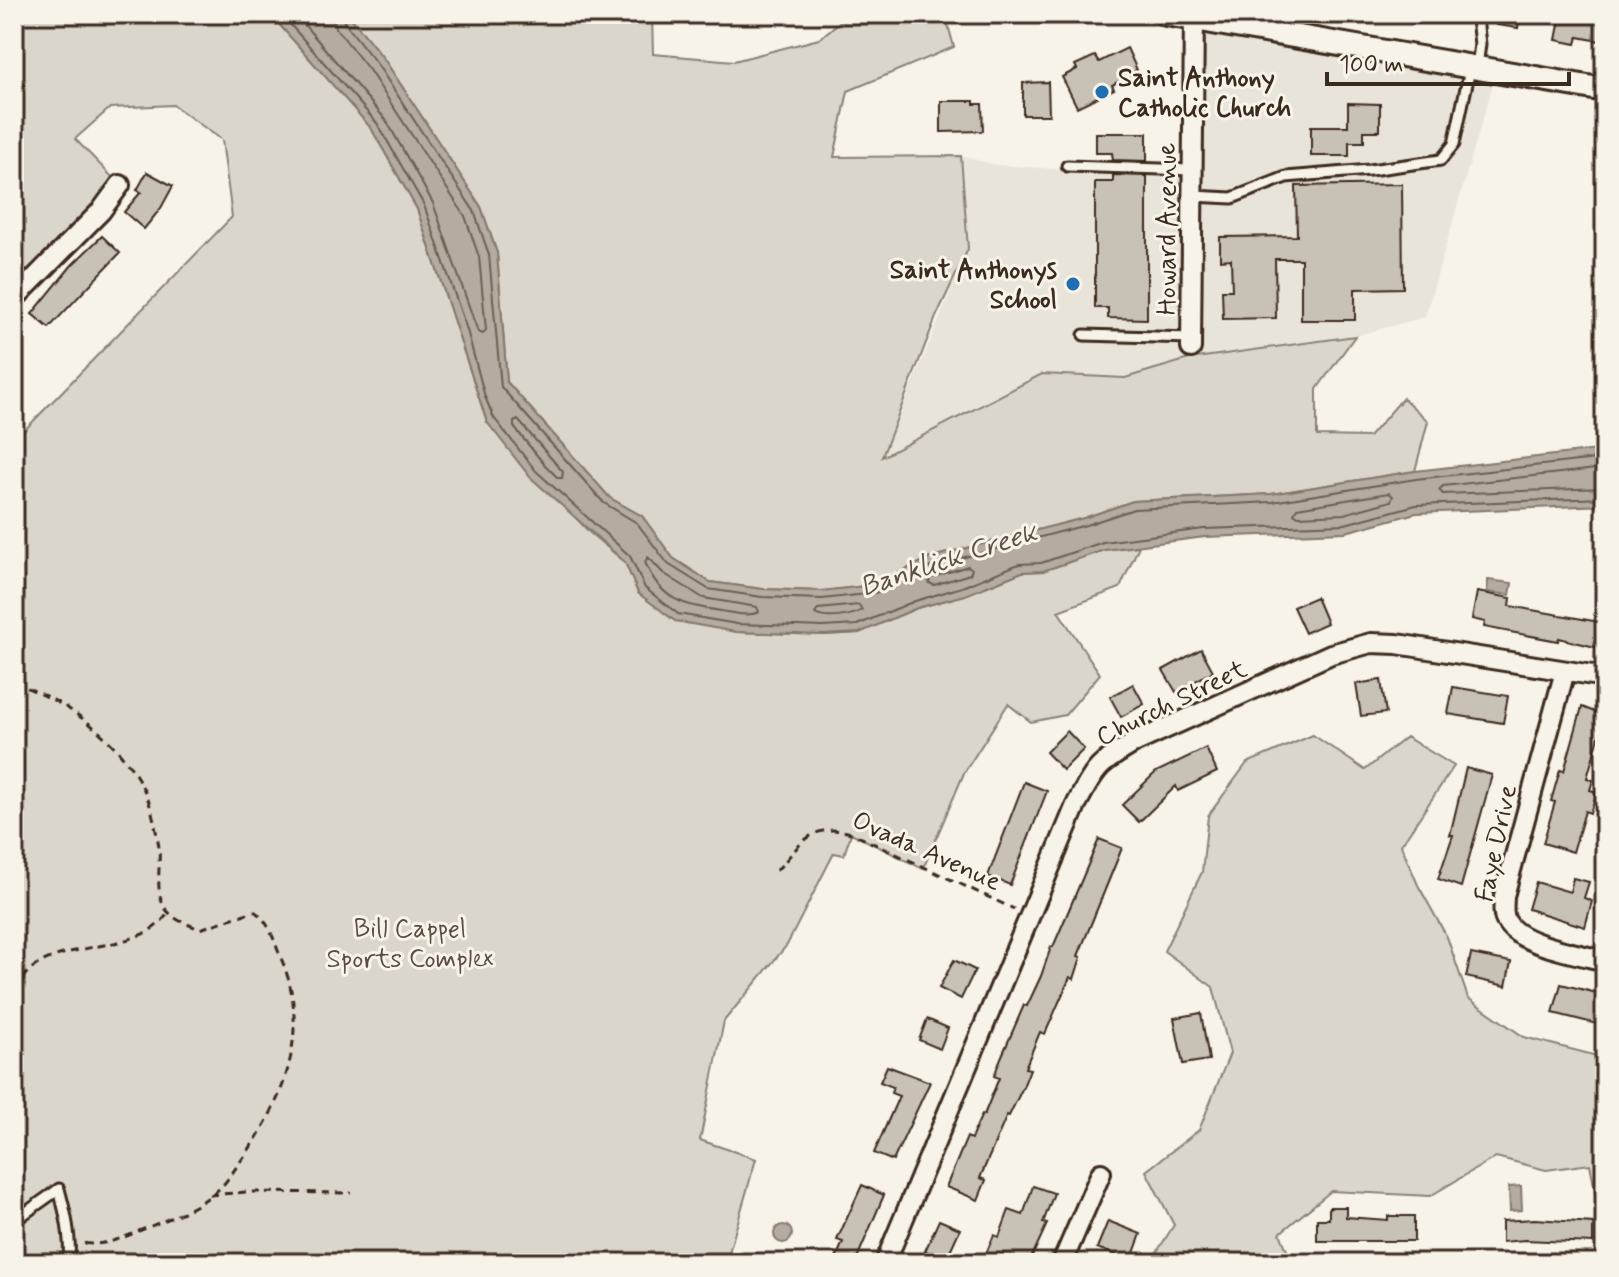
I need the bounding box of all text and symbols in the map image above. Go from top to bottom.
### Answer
scale bar [1327,36,1569,86]
text: 100 m [1339,50,1403,81]
place label: Saint Anthony Catholic Church [1118,62,1291,126]
marker: Saint Anthony Catholic Church [1093,83,1111,101]
street label: Howard Avenue [1151,143,1185,315]
place label: Saint Anthonys School [890,254,1057,318]
marker: Saint Anthonys School [1064,275,1082,293]
water label: Banklick Creek [856,514,1043,606]
street label: Church Street [1091,653,1253,755]
street label: Faye Drive [1468,782,1526,905]
street label: Ovada Avenue [847,804,1006,900]
park label: Bill Cappel Sports Complex [326,913,494,977]

